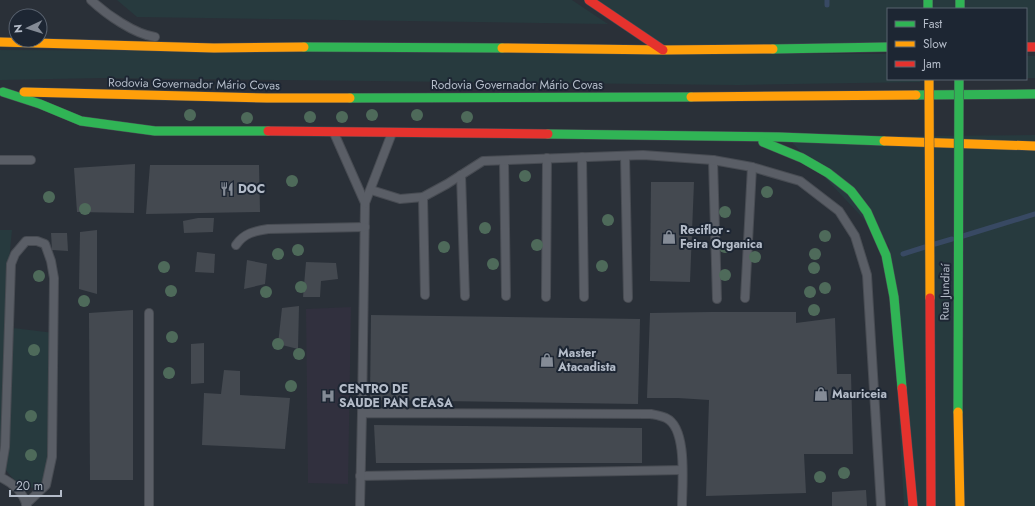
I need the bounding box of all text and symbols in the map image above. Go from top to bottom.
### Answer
north arrow [8,8,48,48]
legend [887,8,1027,80]
text: Fast [923,15,942,33]
text: N [10,24,26,34]
text: Slow [923,35,948,53]
text: Jam [921,55,941,73]
street label: Rodovia Governador Mário Covas [108,74,280,95]
street label: Rodovia Governador Mário Covas [431,76,603,94]
place label: DOC [238,180,265,198]
restaurant icon: DOC [219,181,235,197]
place label: Reciflor - Feira Organica [680,221,762,253]
shop icon: Reciflor - Feira Organica [661,229,677,245]
street label: Rua Jundiaí [936,263,955,321]
place label: Master Atacadista [557,344,616,376]
shop icon: Master Atacadista [539,352,555,368]
place label: CENTRO DE SAUDE PAN CEASA [339,380,453,412]
place label: Mauriceia [832,385,887,403]
shop icon: Mauriceia [813,386,829,402]
hospital icon: CENTRO DE SAUDE PAN CEASA [320,388,336,404]
scale bar [10,472,61,498]
text: 20 m [16,477,43,495]

